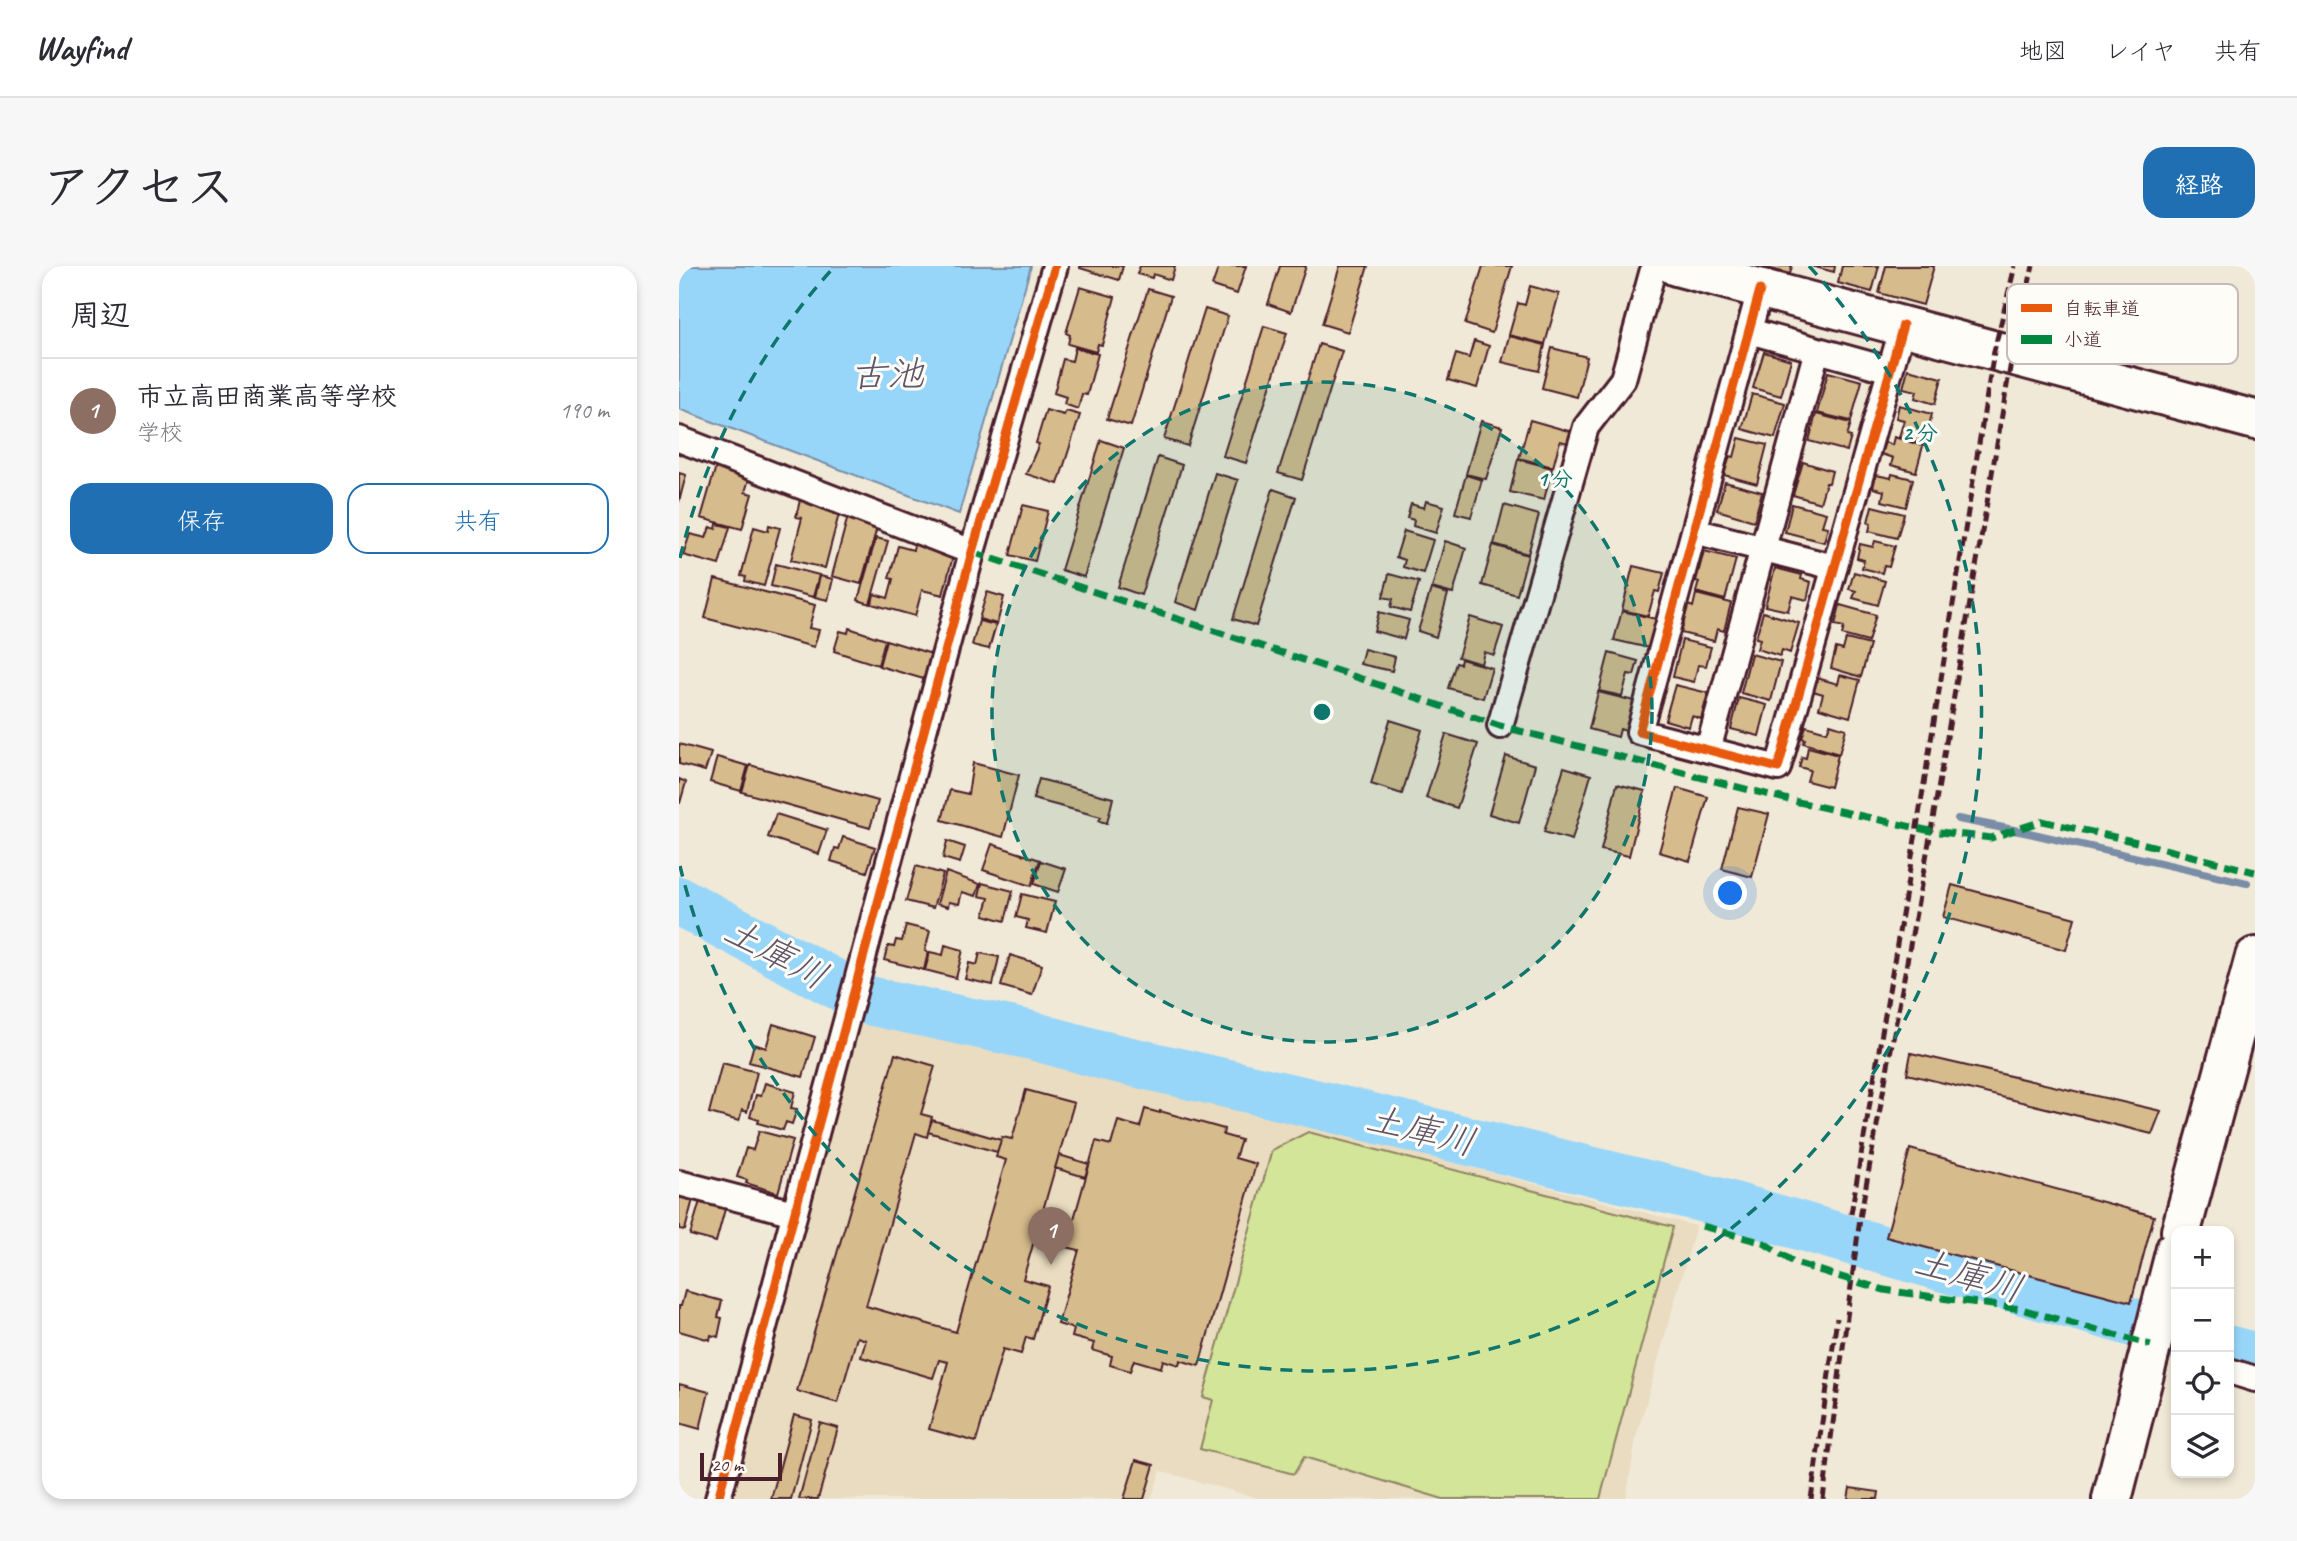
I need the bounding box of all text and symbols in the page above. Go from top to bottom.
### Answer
text: Wayfind [35,27,128,69]
text: 地図 [2019,36,2067,66]
text: レイヤ [2105,36,2176,66]
text: 共有 [2214,36,2262,66]
button: 経路 [2143,147,2255,218]
text: アクセス [42,156,235,218]
legend [2007,284,2238,364]
text: 周辺 [70,296,130,334]
text: 自転車道 [2064,297,2140,321]
text: 小道 [2064,328,2102,352]
water label: 古池 [850,350,925,397]
text: 市立高田商業高等学校 [137,380,397,413]
text: 1 [88,396,98,425]
text: 190 m [560,396,609,425]
text: 学校 [137,418,183,447]
text: 2 分 [1902,420,1938,446]
text: 1 分 [1537,466,1573,492]
button: 保存 [70,483,333,554]
button: 共有 [347,483,609,554]
centre of rings [1310,700,1334,724]
your location [1713,876,1747,910]
water label: 土庫川 [716,906,836,1000]
water label: 土庫川 [1361,1094,1481,1166]
pin: 1 [1028,1207,1074,1265]
map controls [2171,1226,2234,1478]
button: + [2171,1226,2234,1289]
water label: 土庫川 [1909,1237,2029,1313]
button: − [2171,1289,2234,1352]
button: locate [2171,1352,2234,1415]
button: layers [2171,1415,2234,1478]
scale bar [700,1450,782,1482]
text: 20 m [711,1453,743,1477]

